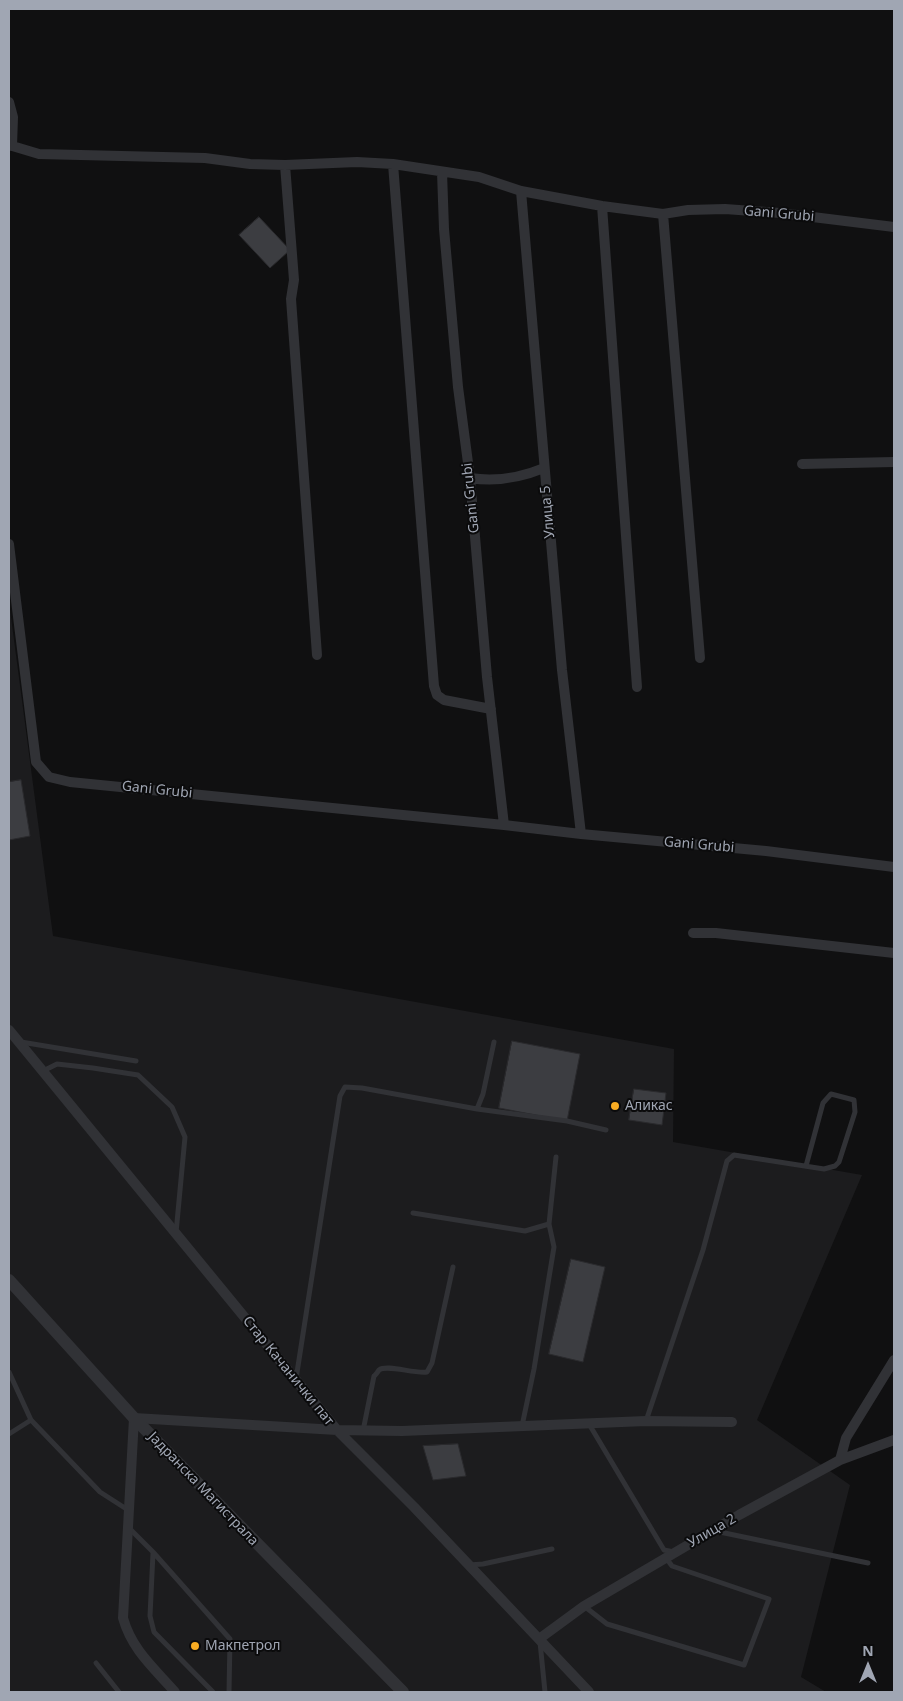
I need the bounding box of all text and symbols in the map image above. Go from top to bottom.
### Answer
street label: Gani Grubi [743,203,815,225]
street label: Gani Grubi [459,462,483,534]
street label: Улица 5 [537,485,559,539]
street label: Gani Grubi [121,778,193,802]
street label: Gani Grubi [663,834,735,856]
place label: Аликас [625,1098,673,1114]
marker: Аликас [609,1100,621,1112]
street label: Стар Качанички пат [239,1313,337,1429]
street label: Јадранска Магистрала [144,1429,262,1549]
street label: Улица 2 [685,1511,739,1551]
place label: Макпетрол [205,1638,281,1654]
marker: Макпетрол [189,1640,201,1652]
north arrow [843,1641,893,1691]
text: N [862,1641,874,1660]

